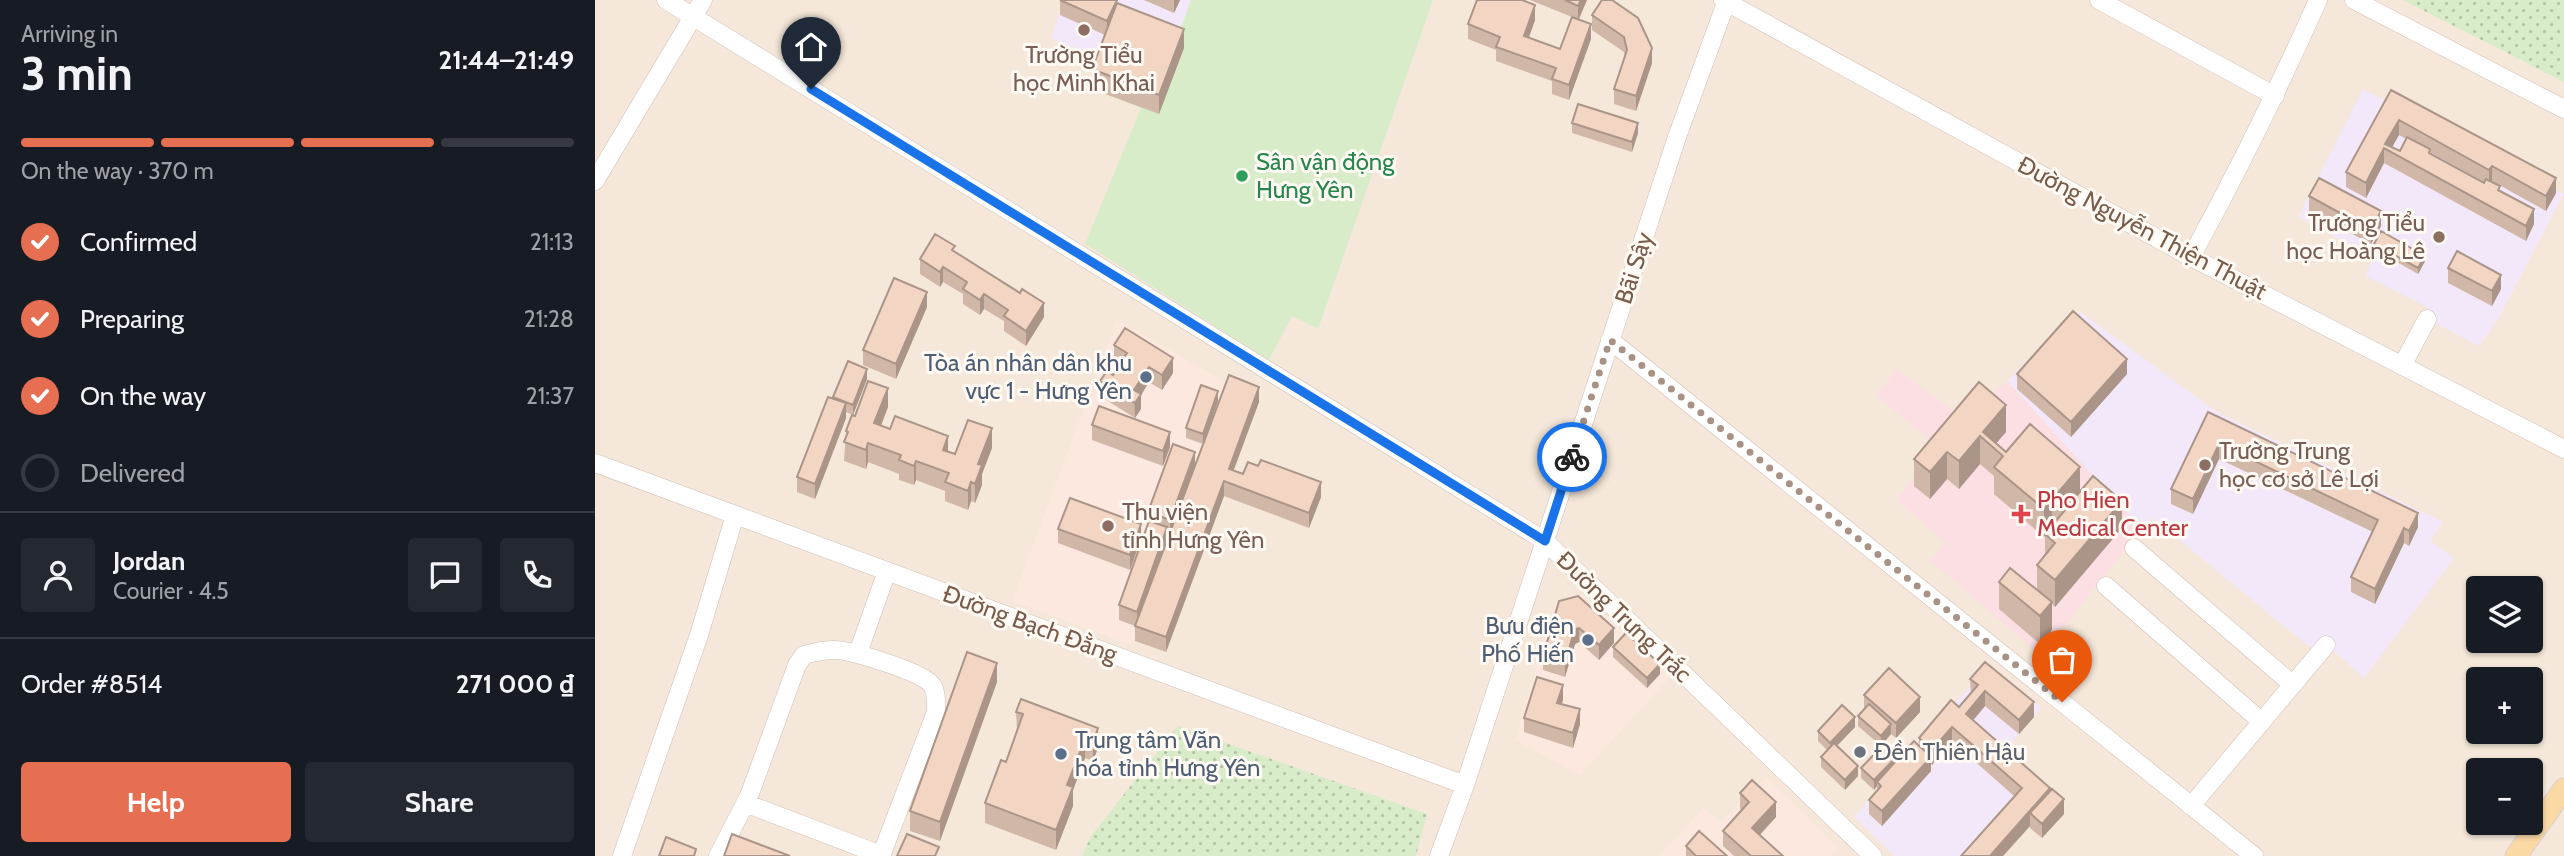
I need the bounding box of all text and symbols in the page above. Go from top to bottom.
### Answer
pin [781,17,841,89]
text: Arriving in [21,20,118,48]
marker: Trường Tiểu học Minh Khai [1076,22,1092,38]
icon: home [792,28,830,66]
place label: Trường Tiểu học Minh Khai [1013,40,1155,97]
text: 21:44–21:49 [439,44,574,76]
text: 3 min [21,46,133,102]
place label: Sân vận động Hưng Yên [1256,147,1395,204]
street label: Đường Nguyễn Thiện Thuật [2013,150,2272,306]
text: On the way · 370 m [21,157,214,185]
marker: Sân vận động Hưng Yên [1234,168,1250,184]
place label: Trường Tiểu học Hoàng Lê [2286,208,2425,265]
icon: check [21,223,59,261]
text: Confirmed [80,226,197,258]
text: 21:13 [530,228,574,256]
street label: Bãi Sậy [1608,228,1659,307]
marker: Trường Tiểu học Hoàng Lê [2431,229,2447,245]
icon: check [21,300,59,338]
text: Preparing [80,303,184,335]
text: 21:28 [524,305,574,333]
place label: Tòa án nhân dân khu vực 1 - Hưng Yên [924,348,1132,405]
marker: Tòa án nhân dân khu vực 1 - Hưng Yên [1138,369,1154,385]
icon: check [21,377,59,415]
text: On the way [80,380,206,412]
text: 21:37 [526,382,574,410]
courier [1537,422,1607,492]
place label: Trường Trung học cơ sở Lê Lợi [2219,436,2379,493]
icon: bike [1553,438,1591,476]
text: Delivered [80,457,185,489]
marker: Trường Trung học cơ sở Lê Lợi [2197,457,2213,473]
place label: Pho Hien Medical Center [2037,485,2189,542]
place label: Thu viện tỉnh Hưng Yên [1122,497,1264,554]
marker: Pho Hien Medical Center [2011,504,2031,524]
marker: Thu viện tỉnh Hưng Yên [1100,518,1116,534]
button: person [21,538,95,612]
button: chat [408,538,482,612]
button: phone [500,538,574,612]
text: Jordan [113,545,185,577]
street label: Đường Trưng Trắc [1551,545,1698,688]
map controls [2466,576,2543,835]
button: layers [2466,576,2543,653]
text: Courier · 4.5 [113,577,229,605]
street label: Đường Bạch Đằng [939,579,1122,669]
place label: Bưu điện Phố Hiến [1481,611,1574,668]
pin [2032,630,2092,702]
marker: Bưu điện Phố Hiến [1580,632,1596,648]
icon: bag [2043,641,2081,679]
button: + [2466,667,2543,744]
text: Order #8514 [21,668,162,700]
text: 271 000 ₫ [456,668,574,700]
place label: Trung tâm Văn hóa tỉnh Hưng Yên [1075,725,1260,782]
place label: Đền Thiên Hậu [1874,737,2025,766]
marker: Đền Thiên Hậu [1852,744,1868,760]
marker: Trung tâm Văn hóa tỉnh Hưng Yên [1053,746,1069,762]
button: − [2466,758,2543,835]
button: Help [21,762,291,842]
button: Share [305,762,574,842]

